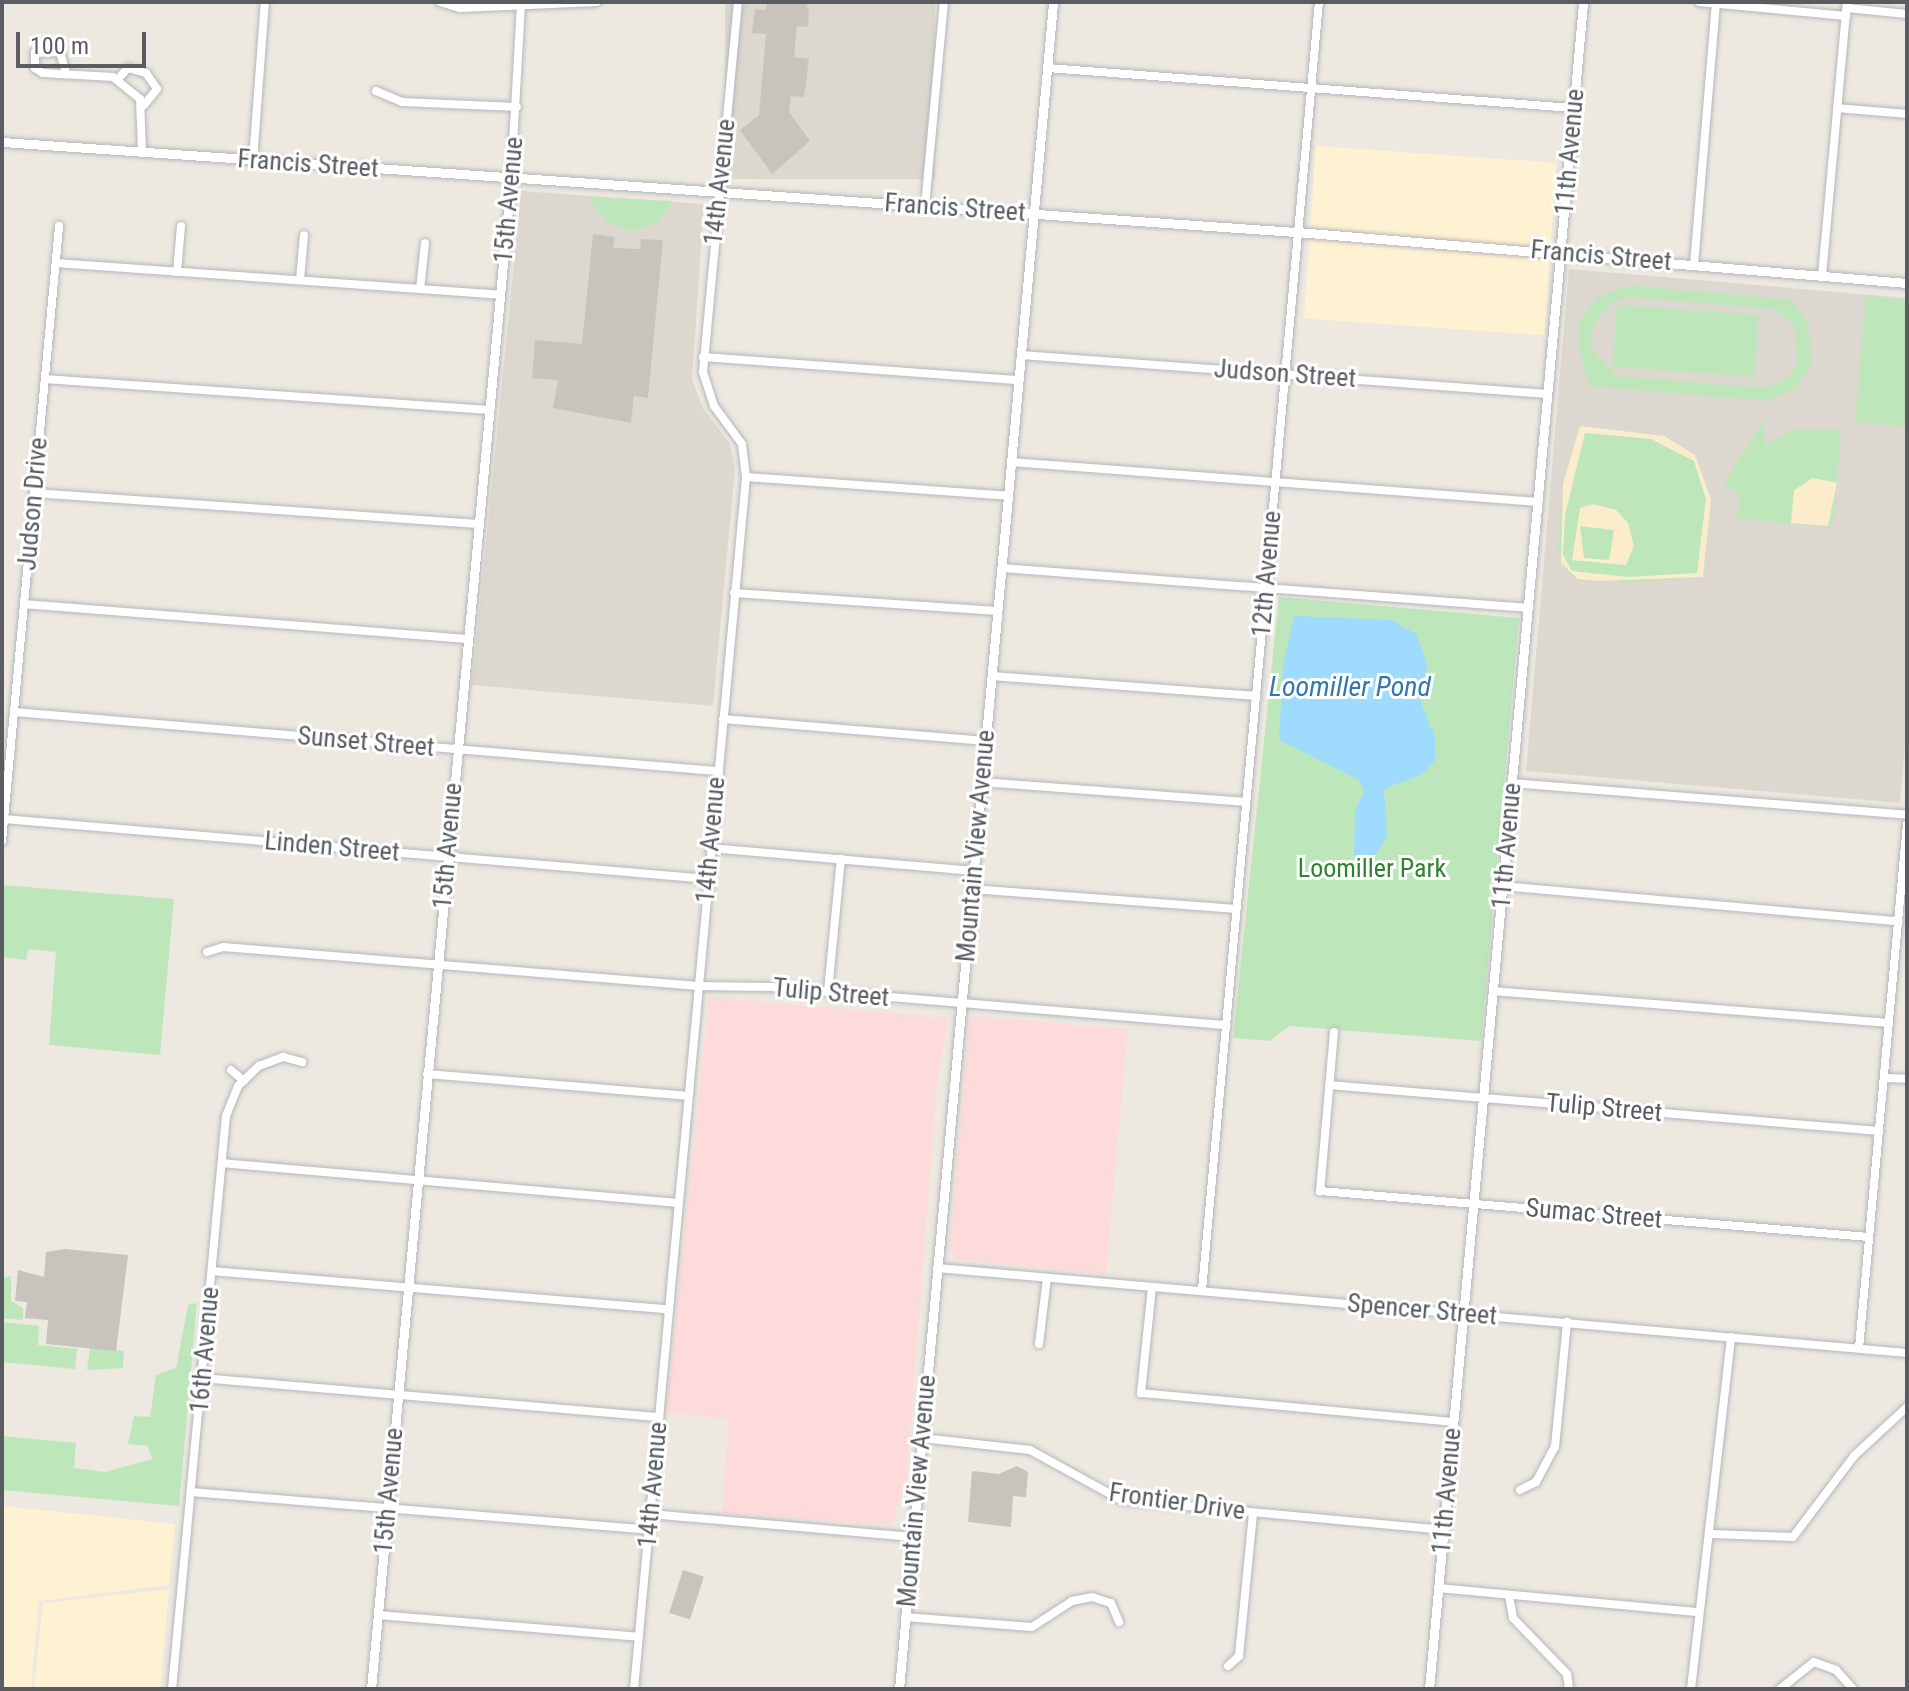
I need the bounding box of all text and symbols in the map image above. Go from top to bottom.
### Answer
scale bar [20,16,150,66]
text: 100 m [30,32,89,60]
street label: 11th Avenue [1549,88,1591,216]
street label: 14th Avenue [698,117,742,247]
street label: 15th Avenue [488,136,530,264]
street label: Francis Street [236,144,380,184]
street label: Francis Street [883,188,1027,228]
street label: Francis Street [1529,234,1673,278]
street label: Judson Street [1213,353,1357,395]
street label: Judson Drive [12,436,54,572]
street label: 12th Avenue [1246,510,1288,638]
water label: Loomiller Pond [1269,670,1431,704]
street label: Sunset Street [296,720,436,764]
street label: Mountain View Avenue [950,729,1002,963]
street label: 14th Avenue [690,776,732,904]
street label: 15th Avenue [427,782,469,910]
street label: 11th Avenue [1486,782,1528,910]
street label: Linden Street [263,826,401,868]
park label: Loomiller Park [1298,853,1446,885]
street label: Tulip Street [772,972,890,1014]
street label: Tulip Street [1545,1087,1663,1129]
street label: Sumac Street [1524,1192,1664,1236]
street label: 16th Avenue [184,1286,226,1414]
street label: Spencer Street [1346,1288,1498,1332]
street label: Mountain View Avenue [891,1374,943,1608]
street label: 14th Avenue [632,1421,674,1549]
street label: 15th Avenue [368,1427,410,1555]
street label: 11th Avenue [1426,1427,1468,1555]
street label: Frontier Drive [1107,1477,1247,1527]

